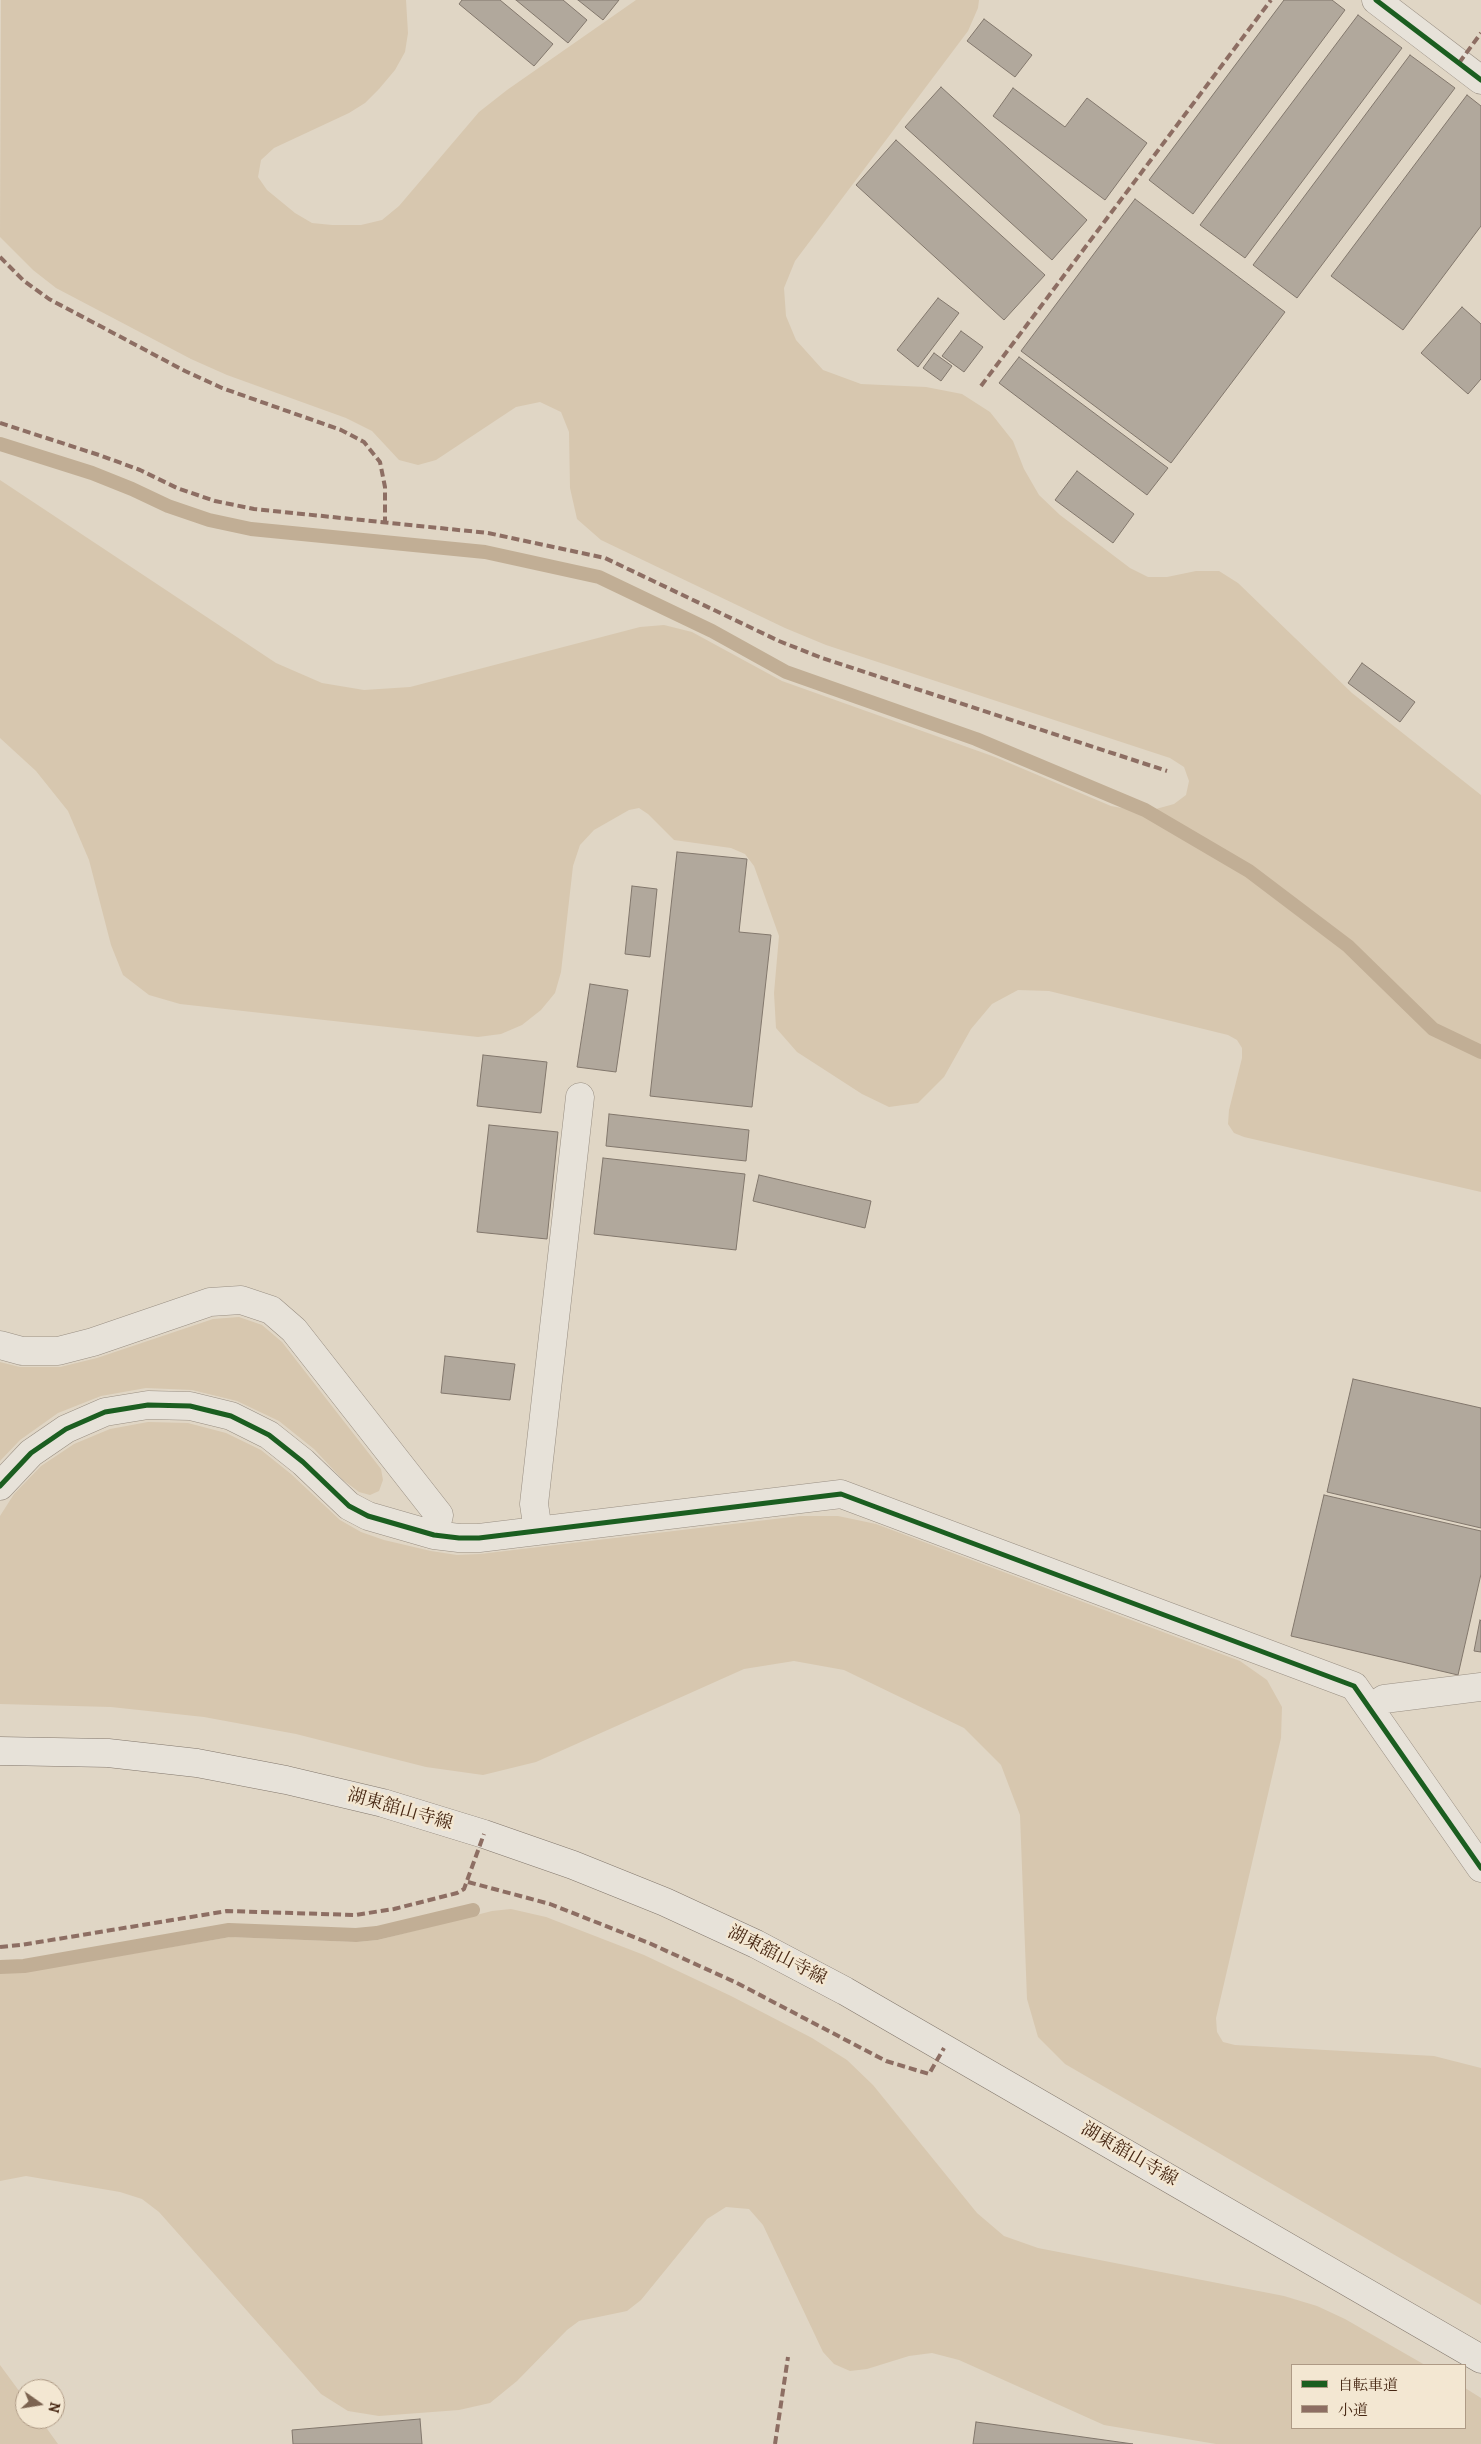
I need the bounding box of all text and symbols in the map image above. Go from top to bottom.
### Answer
street label: 湖東舘山寺線 [345,1785,455,1835]
street label: 湖東舘山寺線 [724,1922,830,1990]
street label: 湖東舘山寺線 [1077,2119,1181,2191]
legend [1291,2364,1466,2429]
text: 自転車道 [1338,2375,1398,2395]
north arrow [15,2379,65,2429]
text: N [44,2400,65,2414]
text: 小道 [1338,2400,1368,2420]

